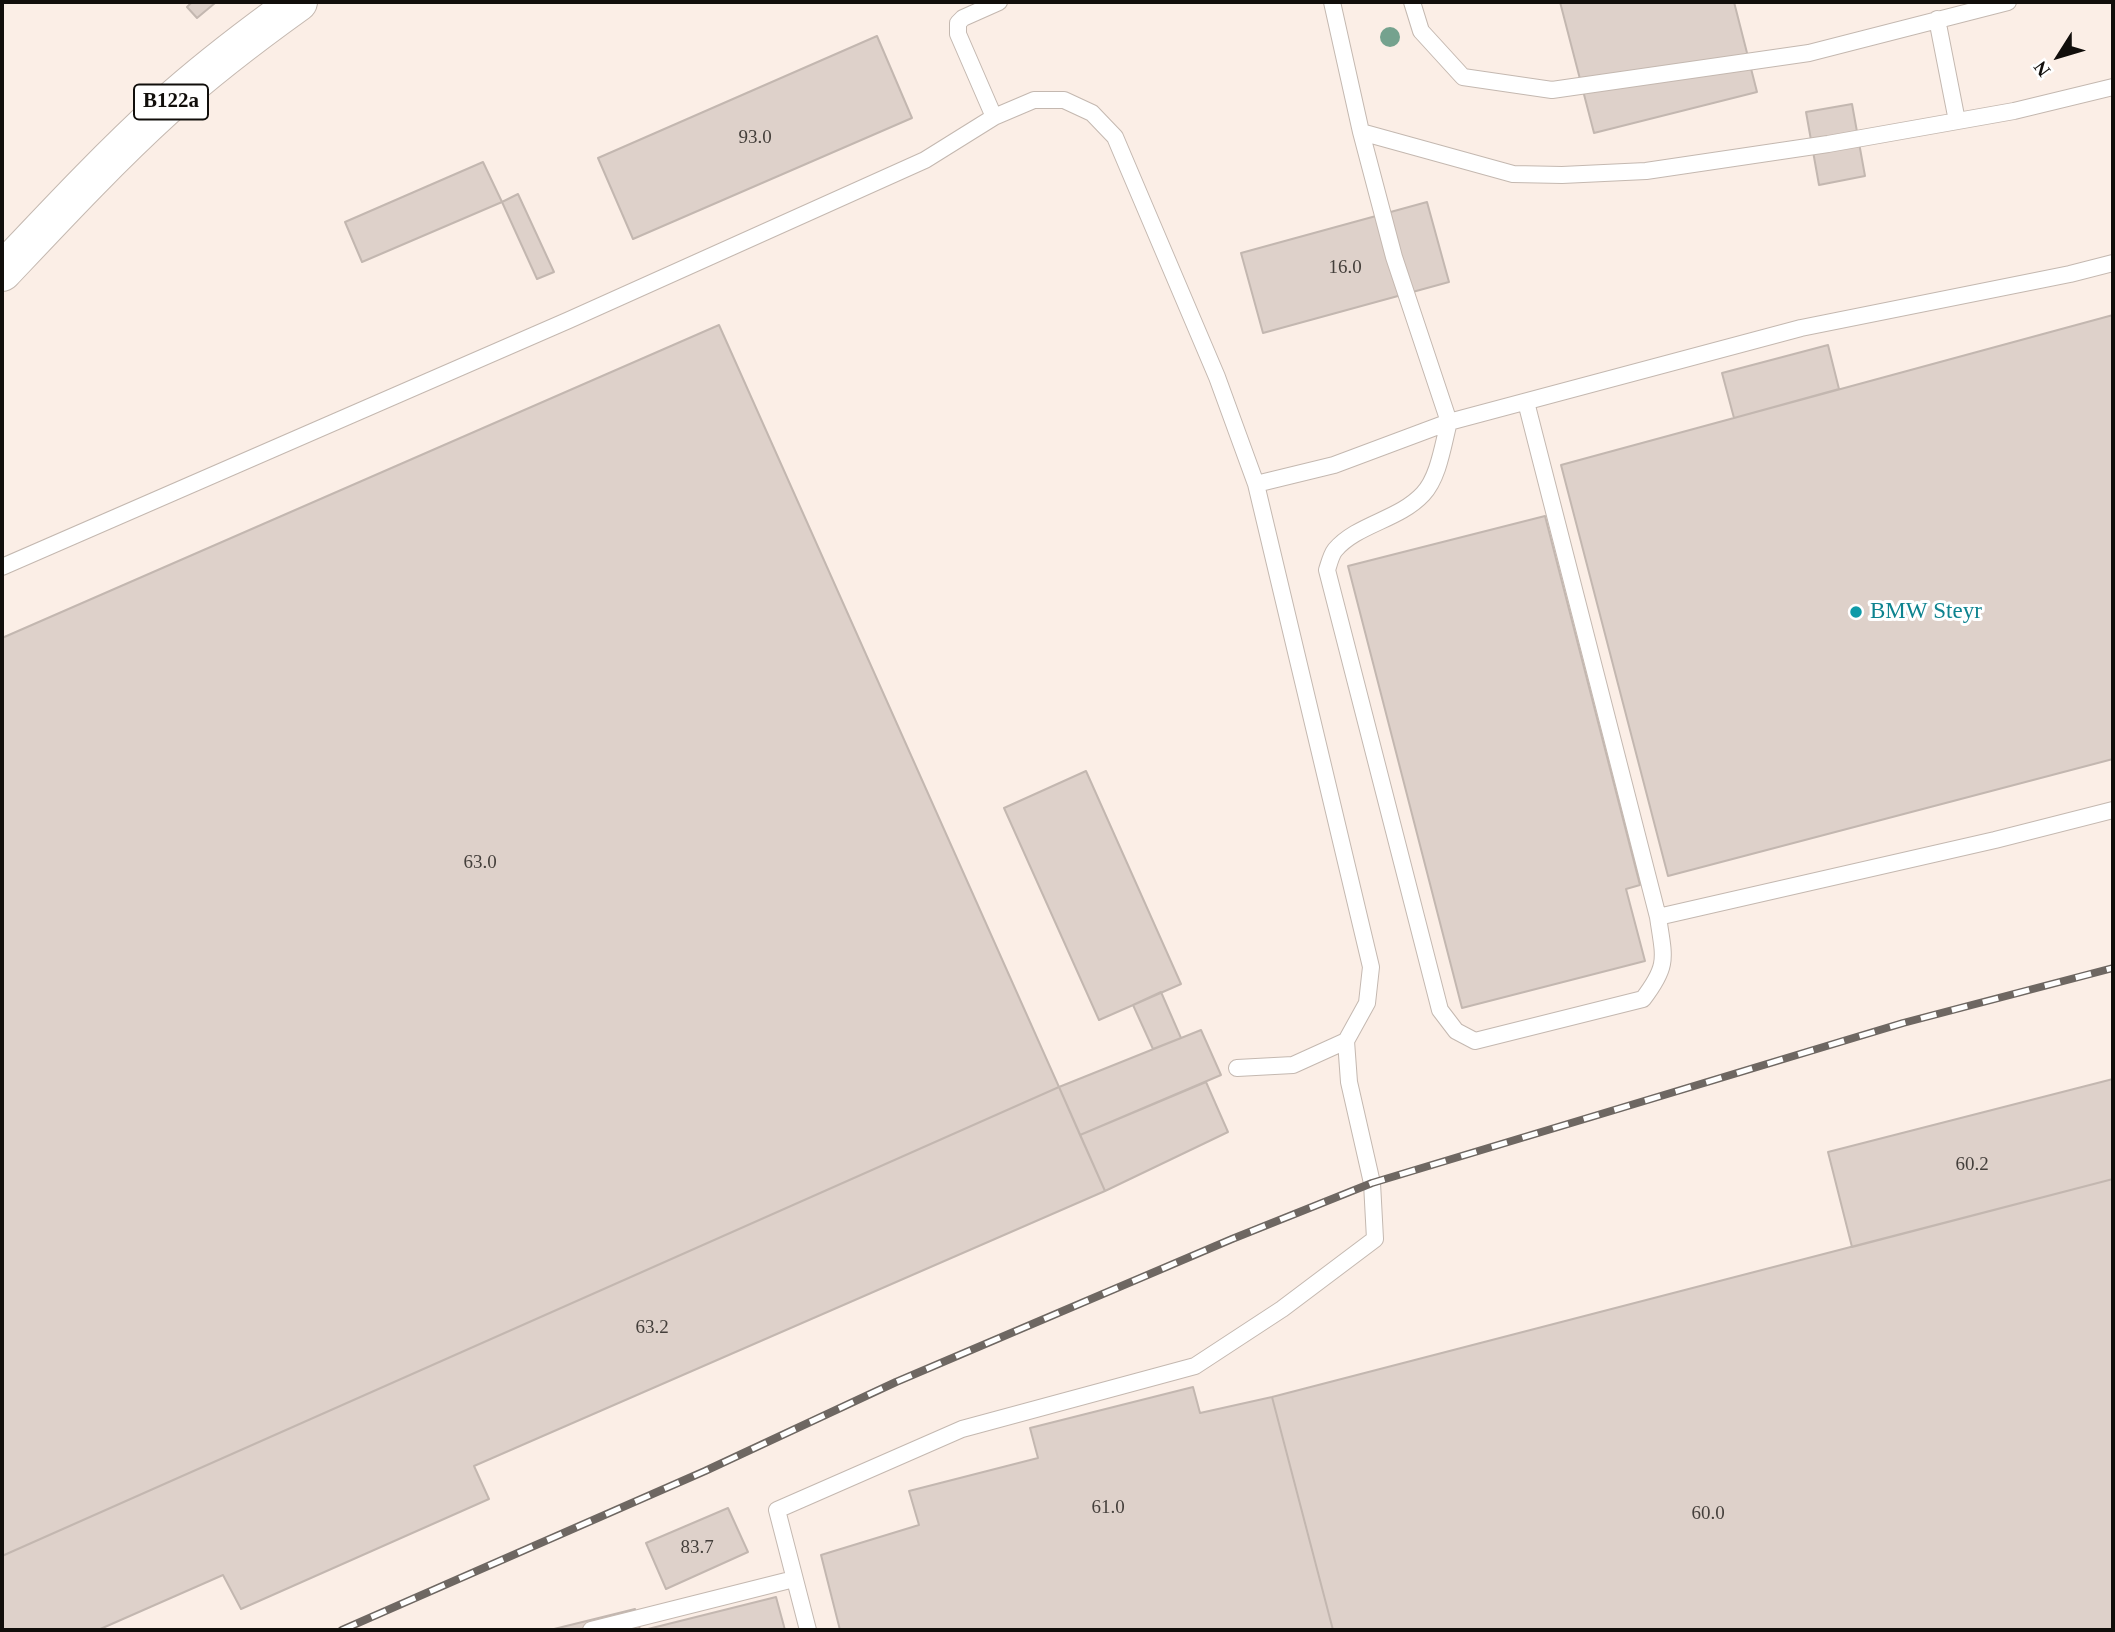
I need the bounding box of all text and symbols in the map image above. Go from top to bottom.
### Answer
north arrow [2024,21,2094,91]
text: N [2029,57,2054,81]
road number: B122a [134,84,208,119]
house number: 93.0 [738,127,772,149]
house number: 16.0 [1328,257,1362,279]
place label: BMW Steyr [1870,598,1982,626]
marker: BMW Steyr [1848,604,1864,620]
house number: 63.0 [463,852,497,874]
house number: 60.2 [1955,1154,1989,1176]
house number: 63.2 [635,1317,669,1339]
house number: 61.0 [1091,1497,1125,1519]
house number: 60.0 [1691,1503,1725,1525]
house number: 83.7 [680,1537,714,1559]

